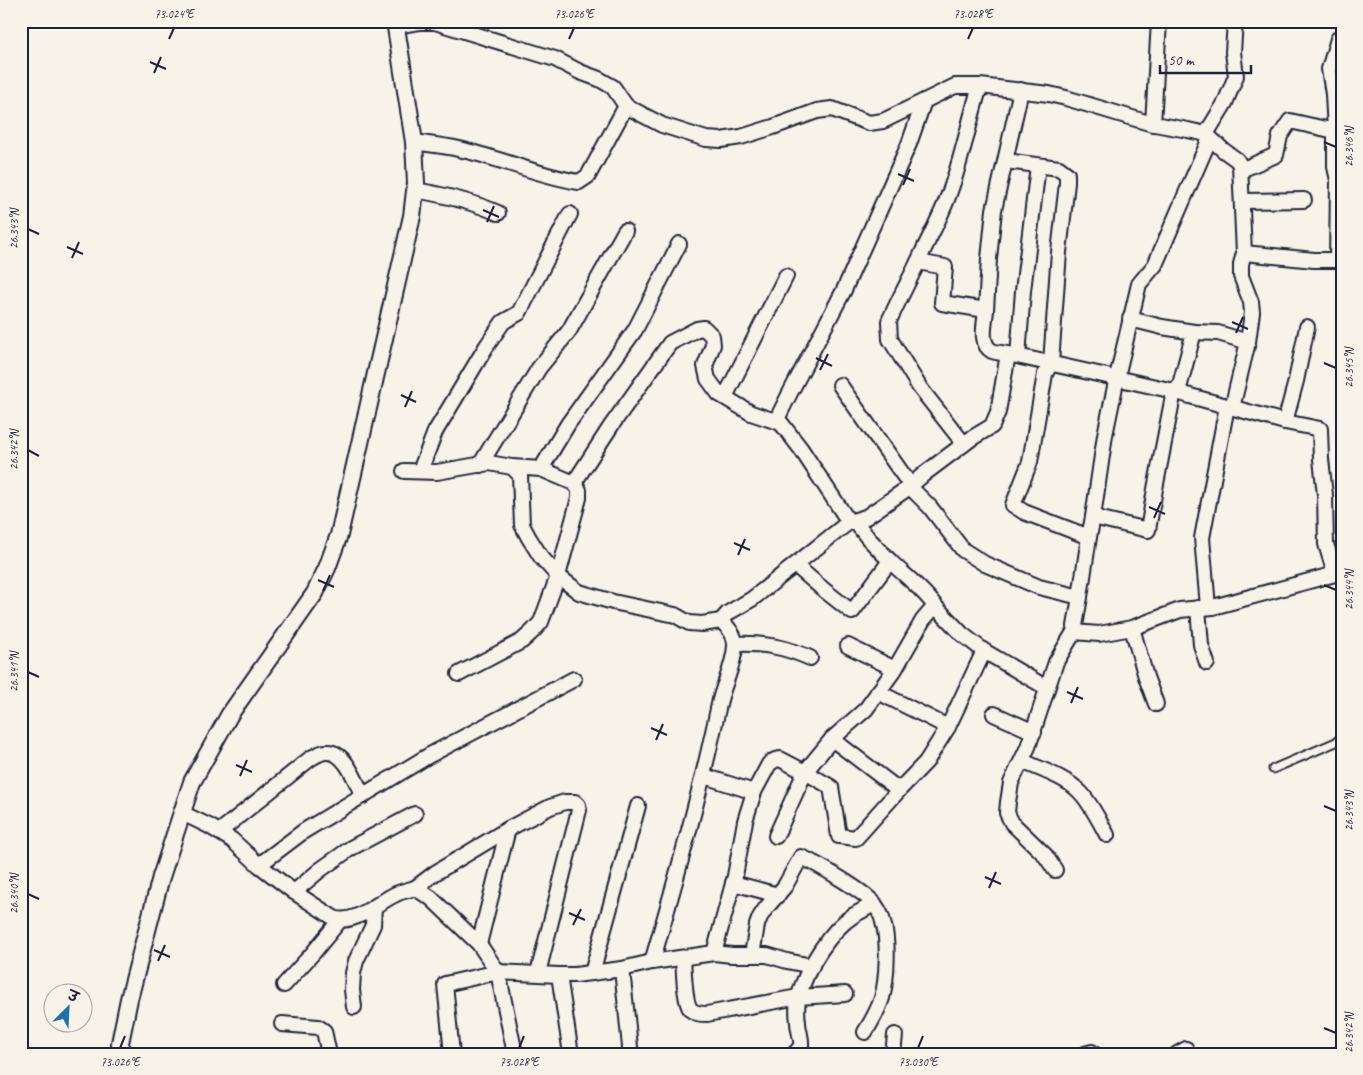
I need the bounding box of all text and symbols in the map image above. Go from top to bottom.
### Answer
text: 73.024°E [154,6,195,22]
text: 73.026°E [554,6,595,22]
text: 73.028°E [953,6,994,22]
scale bar [1160,42,1252,74]
text: 50 m [1168,51,1195,70]
text: 26.346°N [1341,125,1357,167]
text: 26.343°N [6,207,22,249]
text: 26.345°N [1341,346,1357,388]
text: 26.342°N [6,428,22,470]
text: 26.344°N [1341,568,1357,610]
text: 26.341°N [6,650,22,692]
text: 26.343°N [1341,789,1357,831]
text: 26.340°N [6,872,22,914]
north arrow [42,982,92,1032]
text: उ [64,986,82,1007]
text: 26.342°N [1341,1011,1357,1053]
text: 73.026°E [100,1054,141,1070]
text: 73.028°E [499,1054,540,1070]
text: 73.030°E [898,1054,939,1070]

